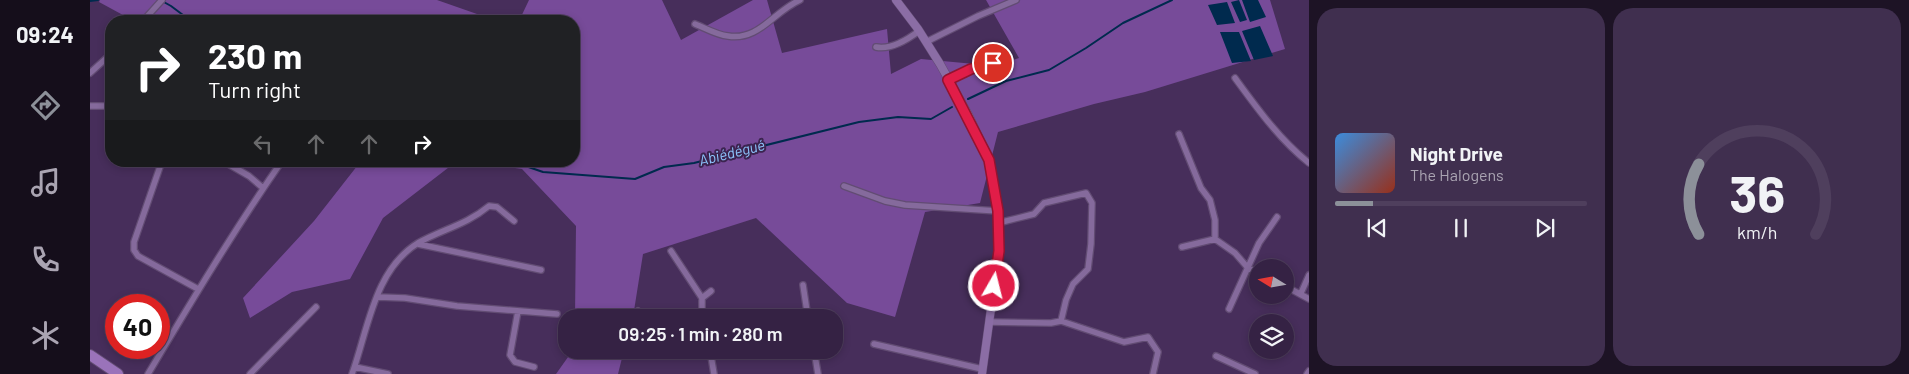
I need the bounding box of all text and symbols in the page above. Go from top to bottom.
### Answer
text: 09:24 [16,21,74,47]
text: 230 m [208,34,302,76]
icon: right [125,35,190,100]
pin [972,42,1014,84]
icon: arrive [979,49,1007,77]
text: Turn right [208,76,301,102]
icon: directions [28,88,63,123]
icon: left [249,130,277,158]
icon: ahead [302,130,330,158]
icon: ahead [355,130,383,158]
icon: right [408,130,436,158]
water label: Abiédégué [697,135,767,169]
text: Night Drive [1410,142,1503,165]
text: 36 [1729,161,1785,223]
icon: music [28,165,63,200]
text: The Halogens [1410,165,1504,184]
icon: previous [1363,214,1391,242]
icon: pause [1447,214,1475,242]
icon: next [1531,214,1559,242]
text: km/h [1737,221,1777,243]
icon: phone [28,242,63,277]
position arrow [967,259,1019,311]
north arrow [1249,259,1294,304]
map controls [1249,259,1294,359]
speed limit sign: 40 [105,294,170,359]
button: layers [1249,314,1294,359]
icon: climate [28,318,63,353]
text: 09:25 · 1 min · 280 m [618,322,783,345]

